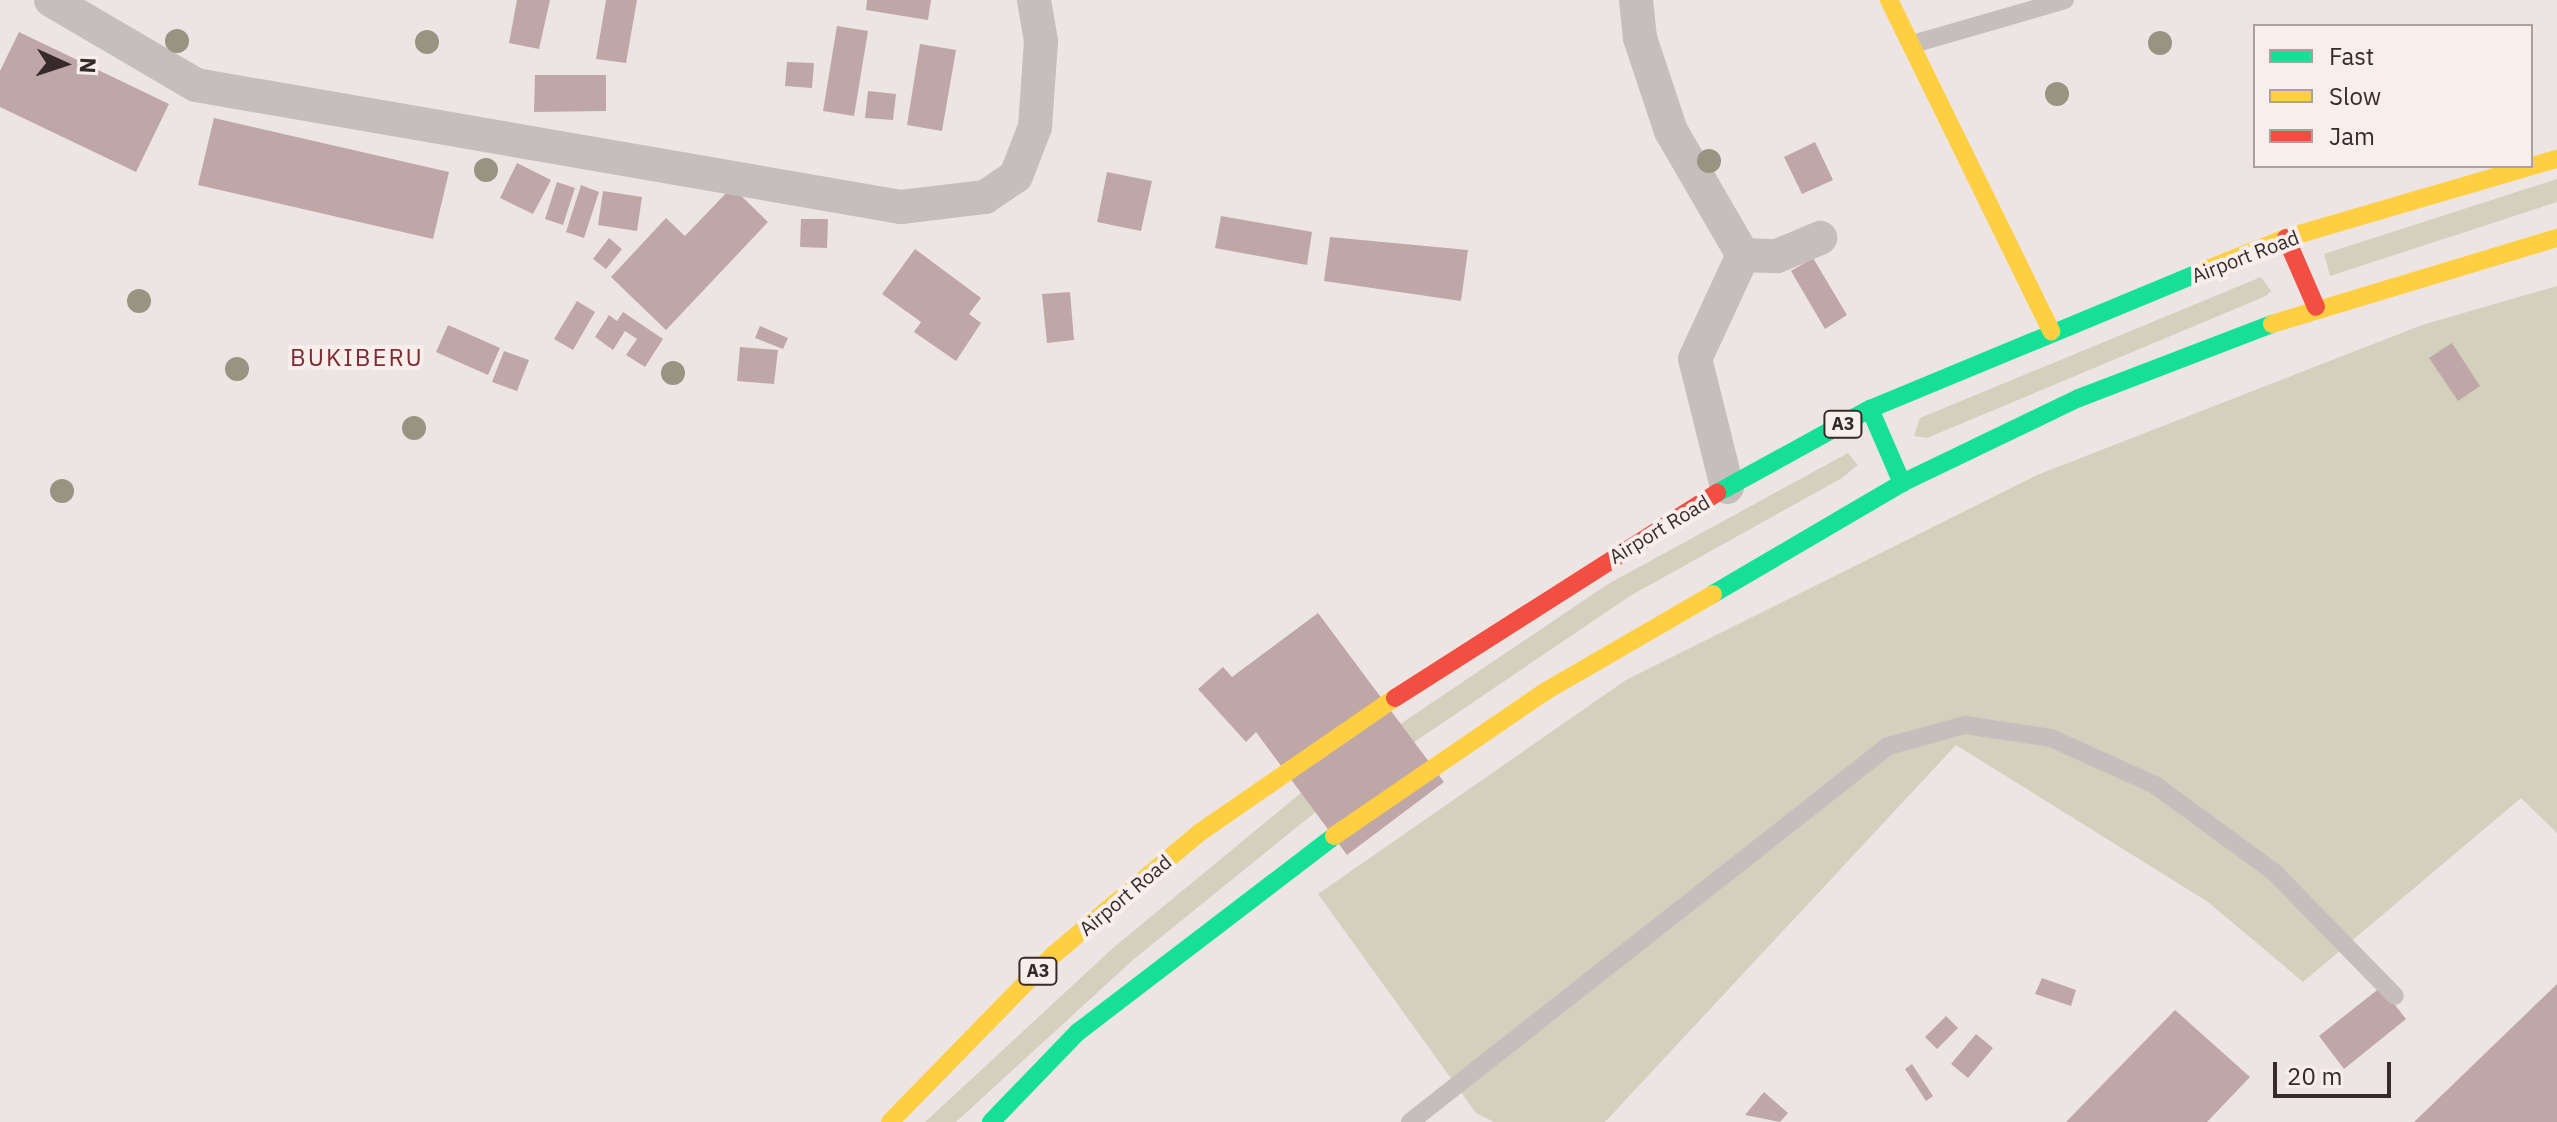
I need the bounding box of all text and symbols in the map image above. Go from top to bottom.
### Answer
north arrow [24,24,104,104]
legend [2253,24,2533,168]
text: Fast [2329,40,2374,72]
text: N [74,57,103,74]
text: Slow [2329,80,2381,112]
text: Jam [2329,120,2375,152]
street label: Airport Road [2188,225,2302,287]
district label: BUKIBERU [290,344,424,372]
road number: A3 [1823,410,1863,438]
street label: Airport Road [1604,490,1714,568]
street label: Airport Road [1074,849,1176,941]
road number: A3 [1018,957,1058,985]
scale bar [2277,1046,2395,1096]
text: 20 m [2287,1060,2342,1092]

